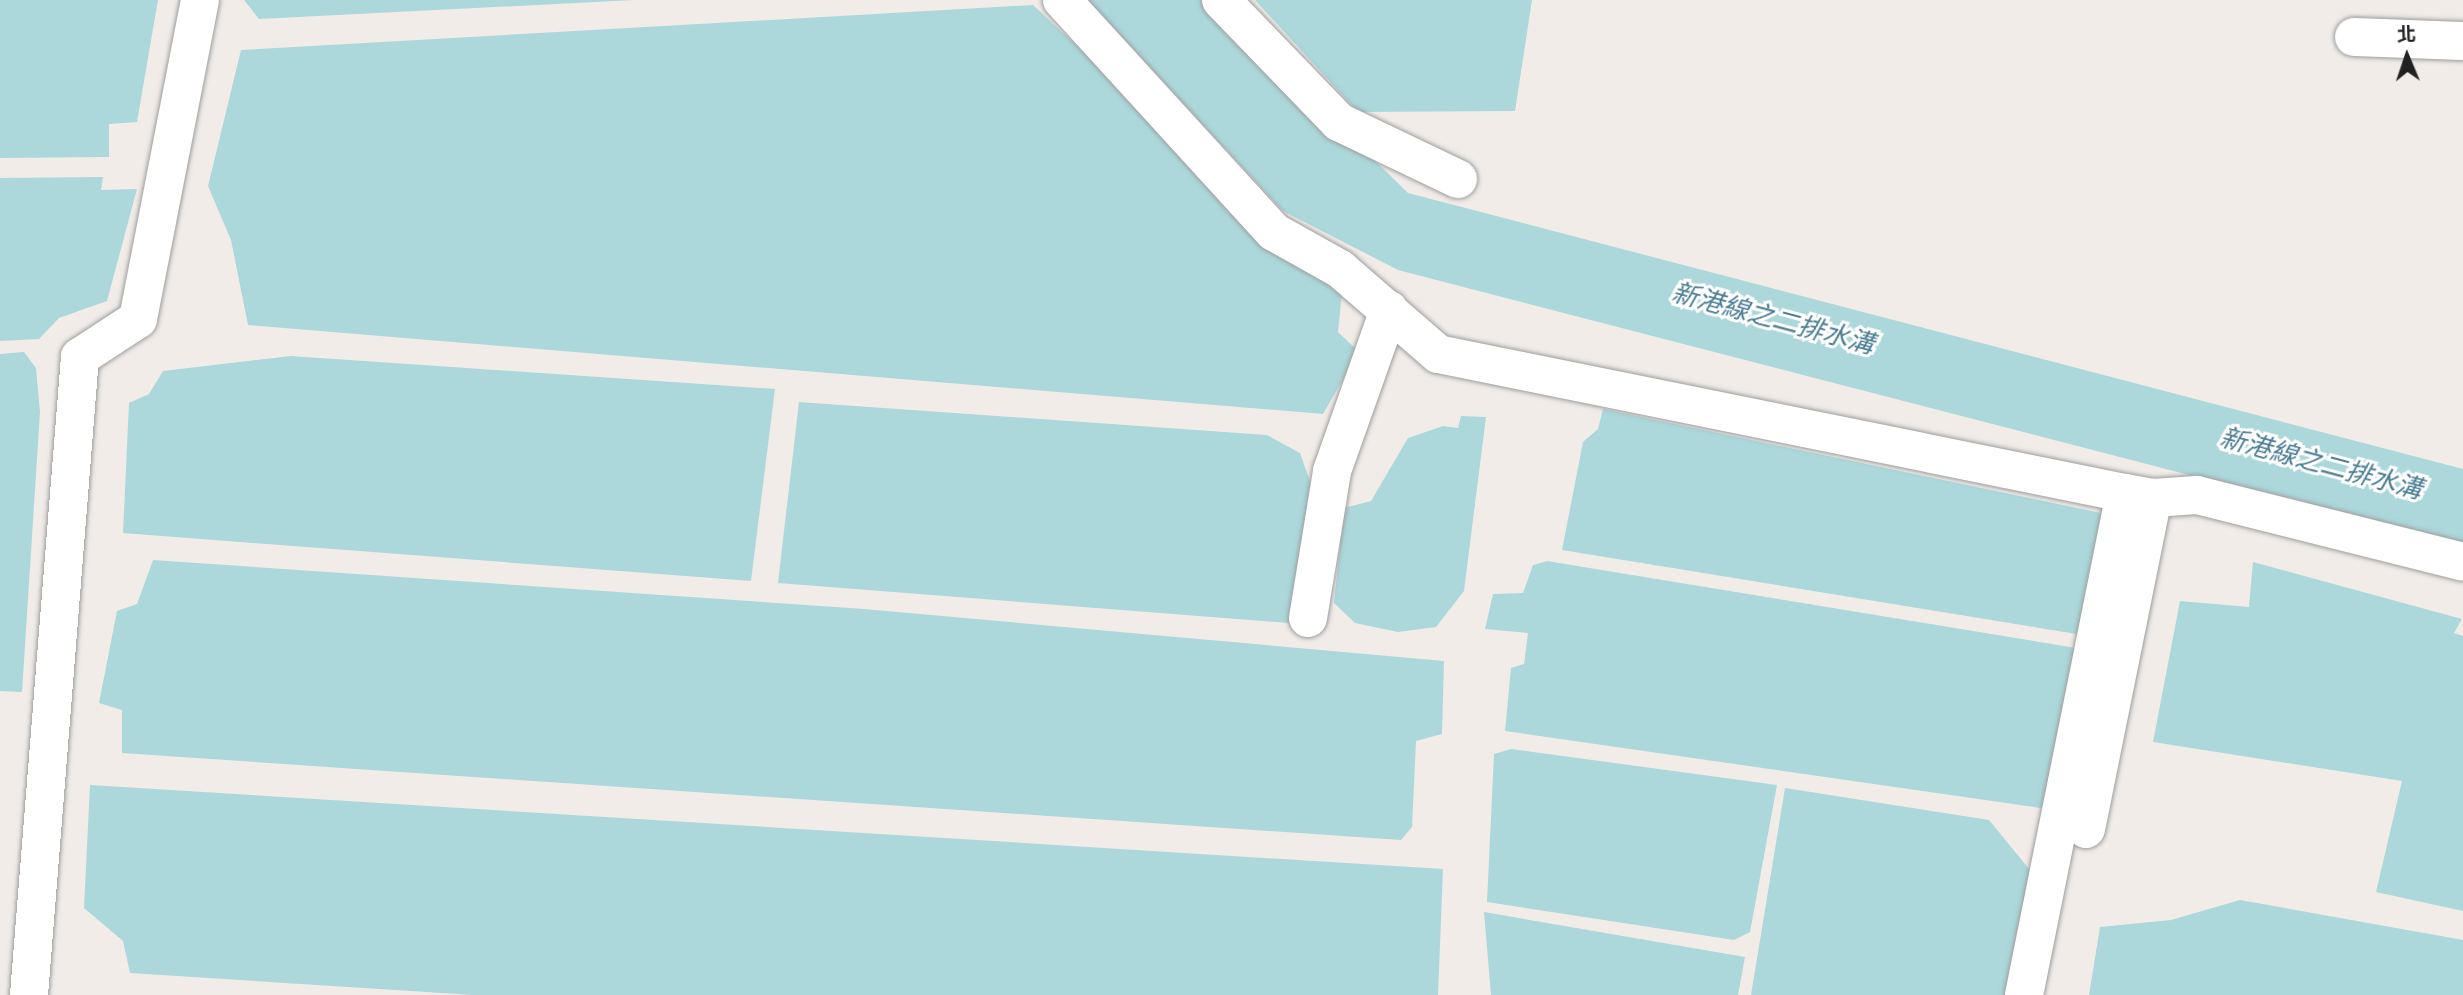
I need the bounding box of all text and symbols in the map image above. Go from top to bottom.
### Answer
north arrow [2372,21,2442,91]
text: 北 [2396,22,2416,47]
water label: 新港線之二排水溝 [1669,277,1877,361]
water label: 新港線之二排水溝 [2217,422,2425,506]

